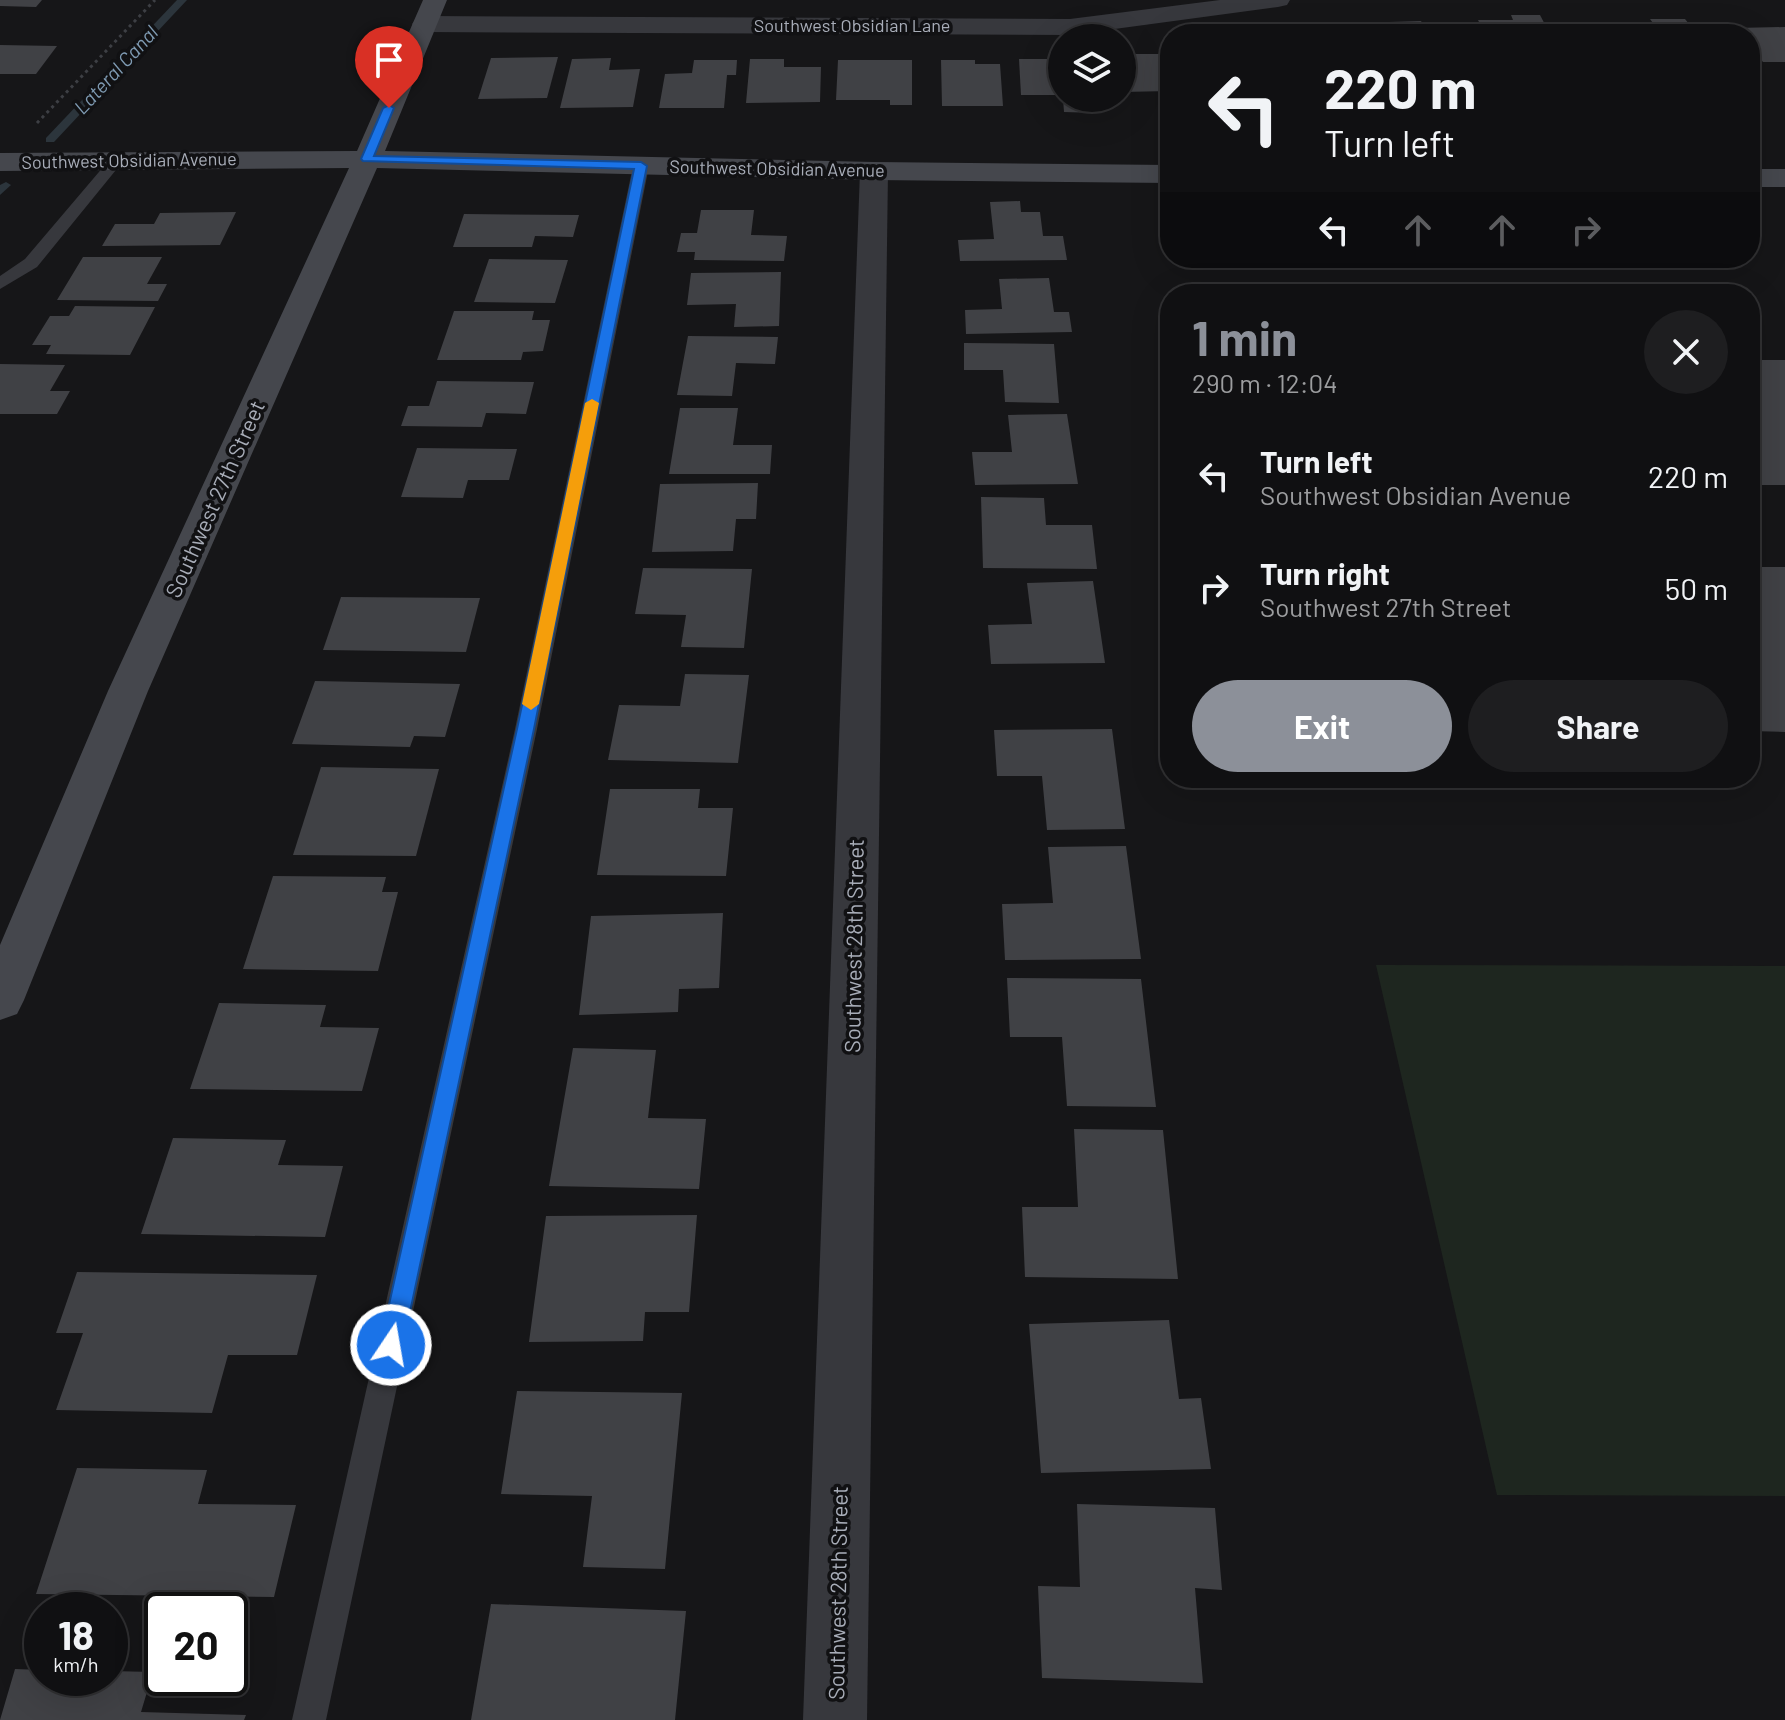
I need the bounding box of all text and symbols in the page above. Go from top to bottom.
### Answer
street label: Southwest Obsidian Lane [754,14,950,36]
water label: Lateral Canal [68,20,163,118]
map controls [1048,24,1136,112]
button: layers [1048,24,1136,112]
pin [355,26,423,108]
icon: arrive [367,38,411,82]
text: 220 m [1324,53,1477,120]
icon: left [1192,56,1296,160]
text: Turn left [1324,121,1455,164]
street label: Southwest Obsidian Avenue [21,147,237,173]
street label: Southwest Obsidian Avenue [669,155,885,181]
icon: left [1312,208,1356,252]
icon: ahead [1396,208,1440,252]
icon: ahead [1480,208,1524,252]
icon: right [1564,208,1608,252]
text: 1 min [1192,308,1297,366]
button: close [1644,310,1728,394]
text: 290 m · 12:04 [1192,367,1338,398]
street label: Southwest 27th Street [159,396,269,601]
text: Turn left [1260,443,1373,479]
icon: left [1192,454,1236,498]
text: 220 m [1648,458,1728,494]
text: Southwest Obsidian Avenue [1260,479,1571,510]
text: Turn right [1260,555,1390,591]
icon: right [1192,566,1236,610]
text: 50 m [1665,570,1728,606]
text: Southwest 27th Street [1260,591,1512,622]
button: Exit [1192,680,1452,772]
button: Share [1468,680,1728,772]
street label: Southwest 28th Street [838,839,868,1053]
position arrow [349,1303,433,1387]
street label: Southwest 28th Street [822,1486,852,1700]
speed limit sign: 20 [144,1592,248,1696]
text: 18 [58,1610,94,1658]
text: km/h [53,1652,99,1676]

